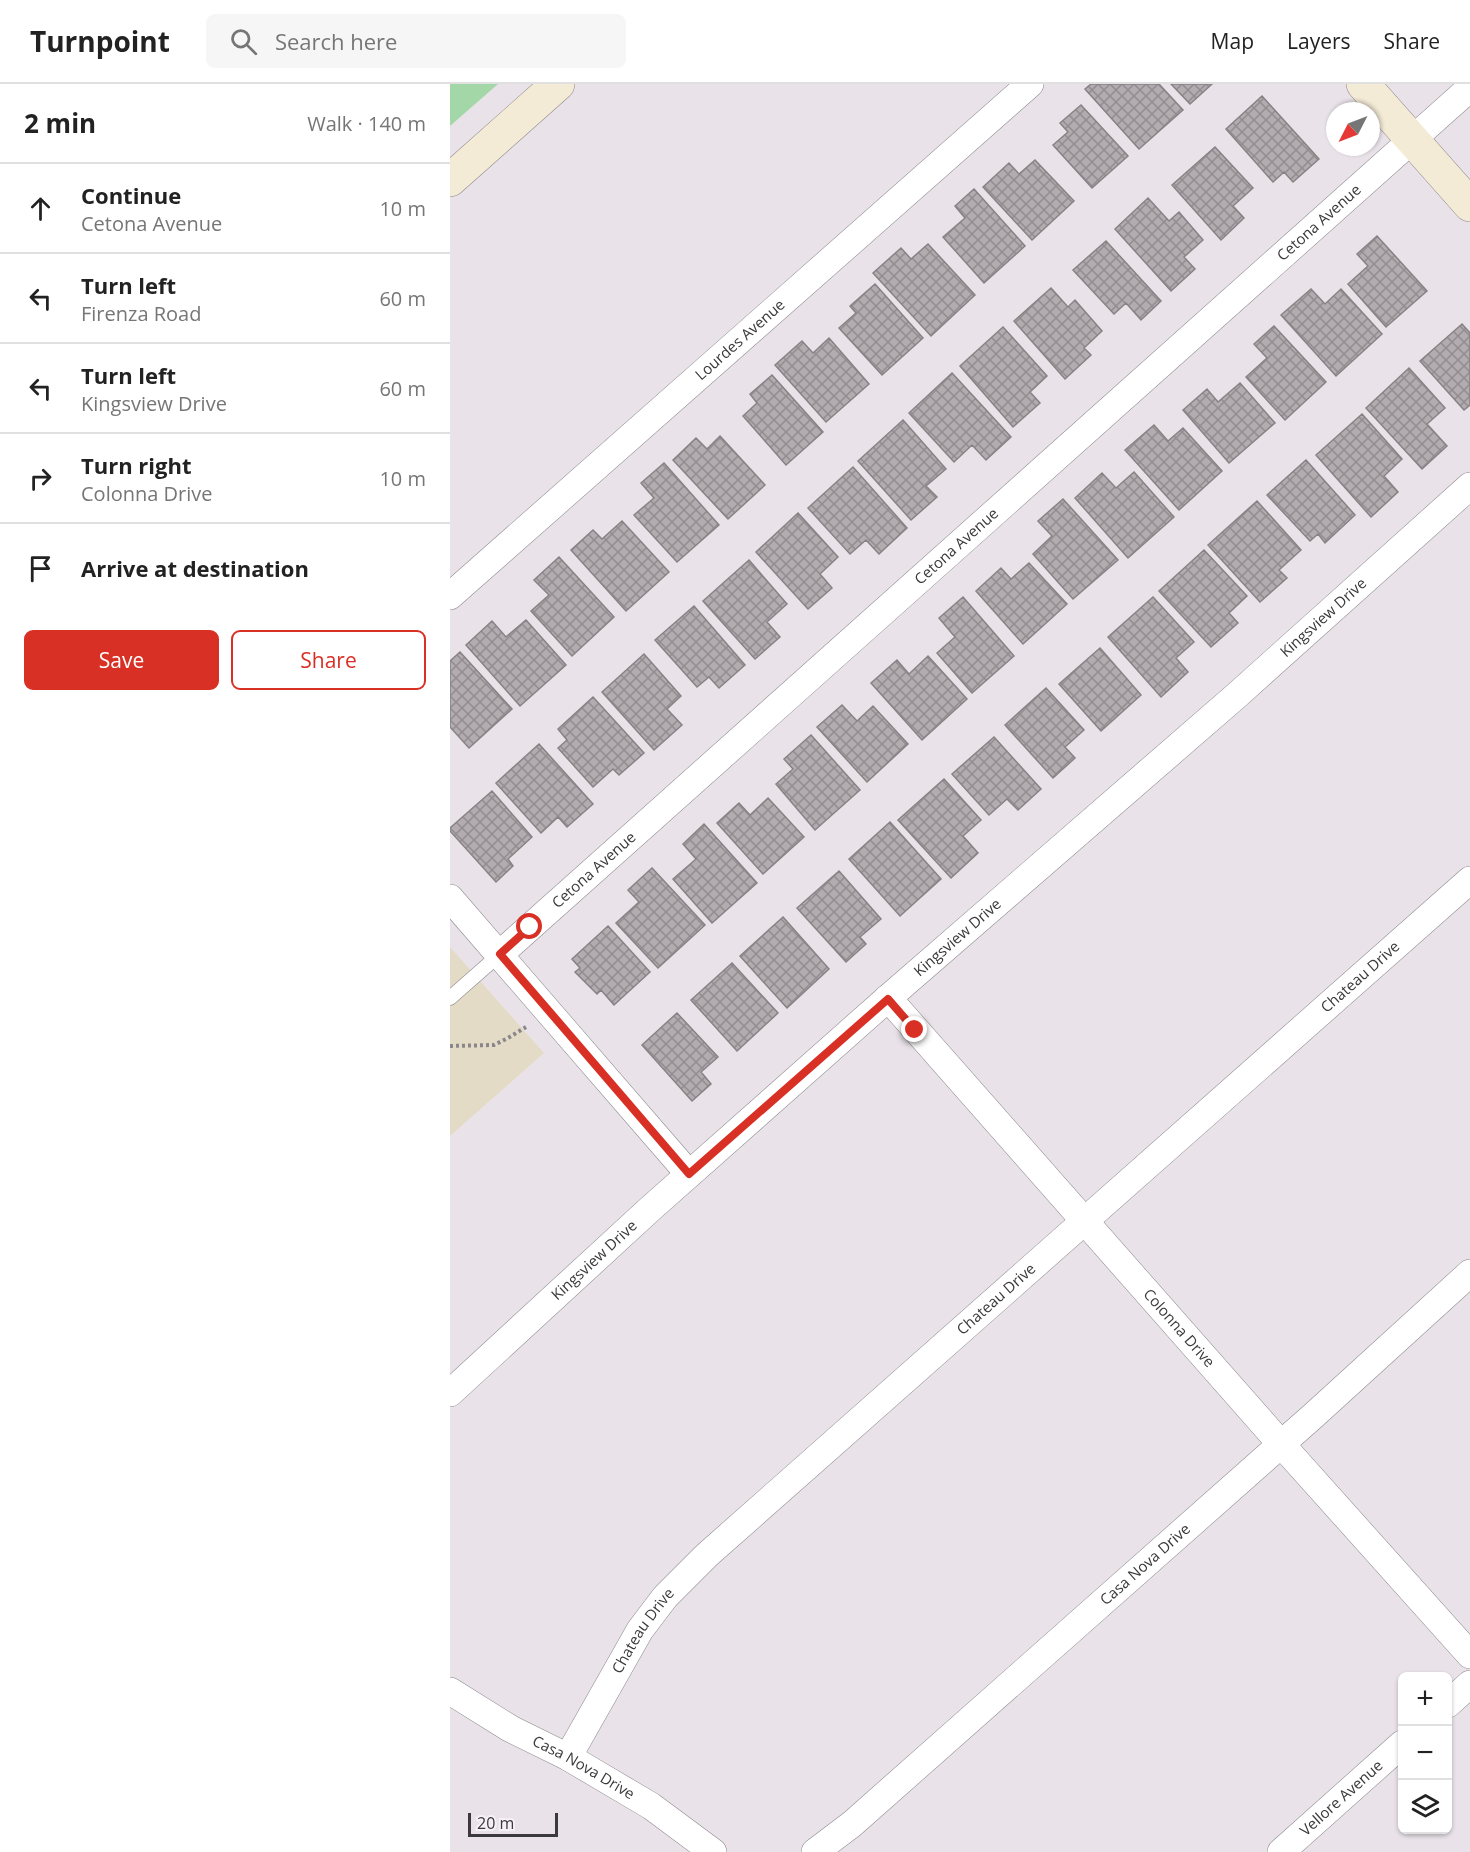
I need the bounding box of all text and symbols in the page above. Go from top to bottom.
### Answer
search box [206,14,626,68]
text: Turnpoint [30,22,170,60]
icon: search [227,25,260,58]
text: Search here [275,26,397,56]
text: Map [1211,27,1254,55]
text: Layers [1287,27,1351,55]
text: Share [1384,27,1440,55]
north arrow [1326,102,1380,156]
text: 2 min [24,105,96,141]
text: Walk · 140 m [307,110,426,137]
street label: Cetona Avenue [1272,179,1365,265]
text: Continue [81,180,181,210]
icon: ahead [24,192,57,225]
text: 10 m [379,195,426,222]
text: Cetona Avenue [81,210,222,237]
text: Turn left [81,270,176,300]
icon: left [24,282,57,315]
text: 60 m [379,285,426,312]
street label: Lourdes Avenue [690,294,789,384]
text: Firenza Road [81,300,201,327]
text: Turn left [81,360,176,390]
icon: left [24,372,57,405]
text: 60 m [379,375,426,402]
text: Kingsview Drive [81,390,227,417]
text: Turn right [81,450,192,480]
icon: right [24,462,57,495]
text: 10 m [379,465,426,492]
text: Colonna Drive [81,480,213,507]
street label: Cetona Avenue [910,503,1002,588]
icon: arrive [24,552,57,585]
text: Arrive at destination [81,553,309,583]
street label: Kingsview Drive [1275,573,1370,661]
button: Save [24,630,219,690]
button: Share [231,630,426,690]
street label: Cetona Avenue [547,827,640,912]
street label: Kingsview Drive [909,893,1005,980]
route start [516,913,542,939]
street label: Chateau Drive [1316,936,1403,1017]
route end [901,1016,927,1042]
street label: Kingsview Drive [546,1215,641,1304]
street label: Chateau Drive [952,1258,1039,1339]
street label: Colonna Drive [1140,1284,1220,1371]
street label: Casa Nova Drive [1095,1518,1194,1609]
street label: Chateau Drive [607,1583,678,1677]
map controls [1398,1672,1452,1834]
button: + [1398,1672,1452,1726]
button: − [1398,1726,1452,1780]
street label: Casa Nova Drive [530,1730,639,1803]
street label: Vellore Avenue [1295,1755,1387,1840]
button: layers [1398,1780,1452,1834]
scale bar [468,1810,558,1838]
text: 20 m [477,1812,514,1834]

